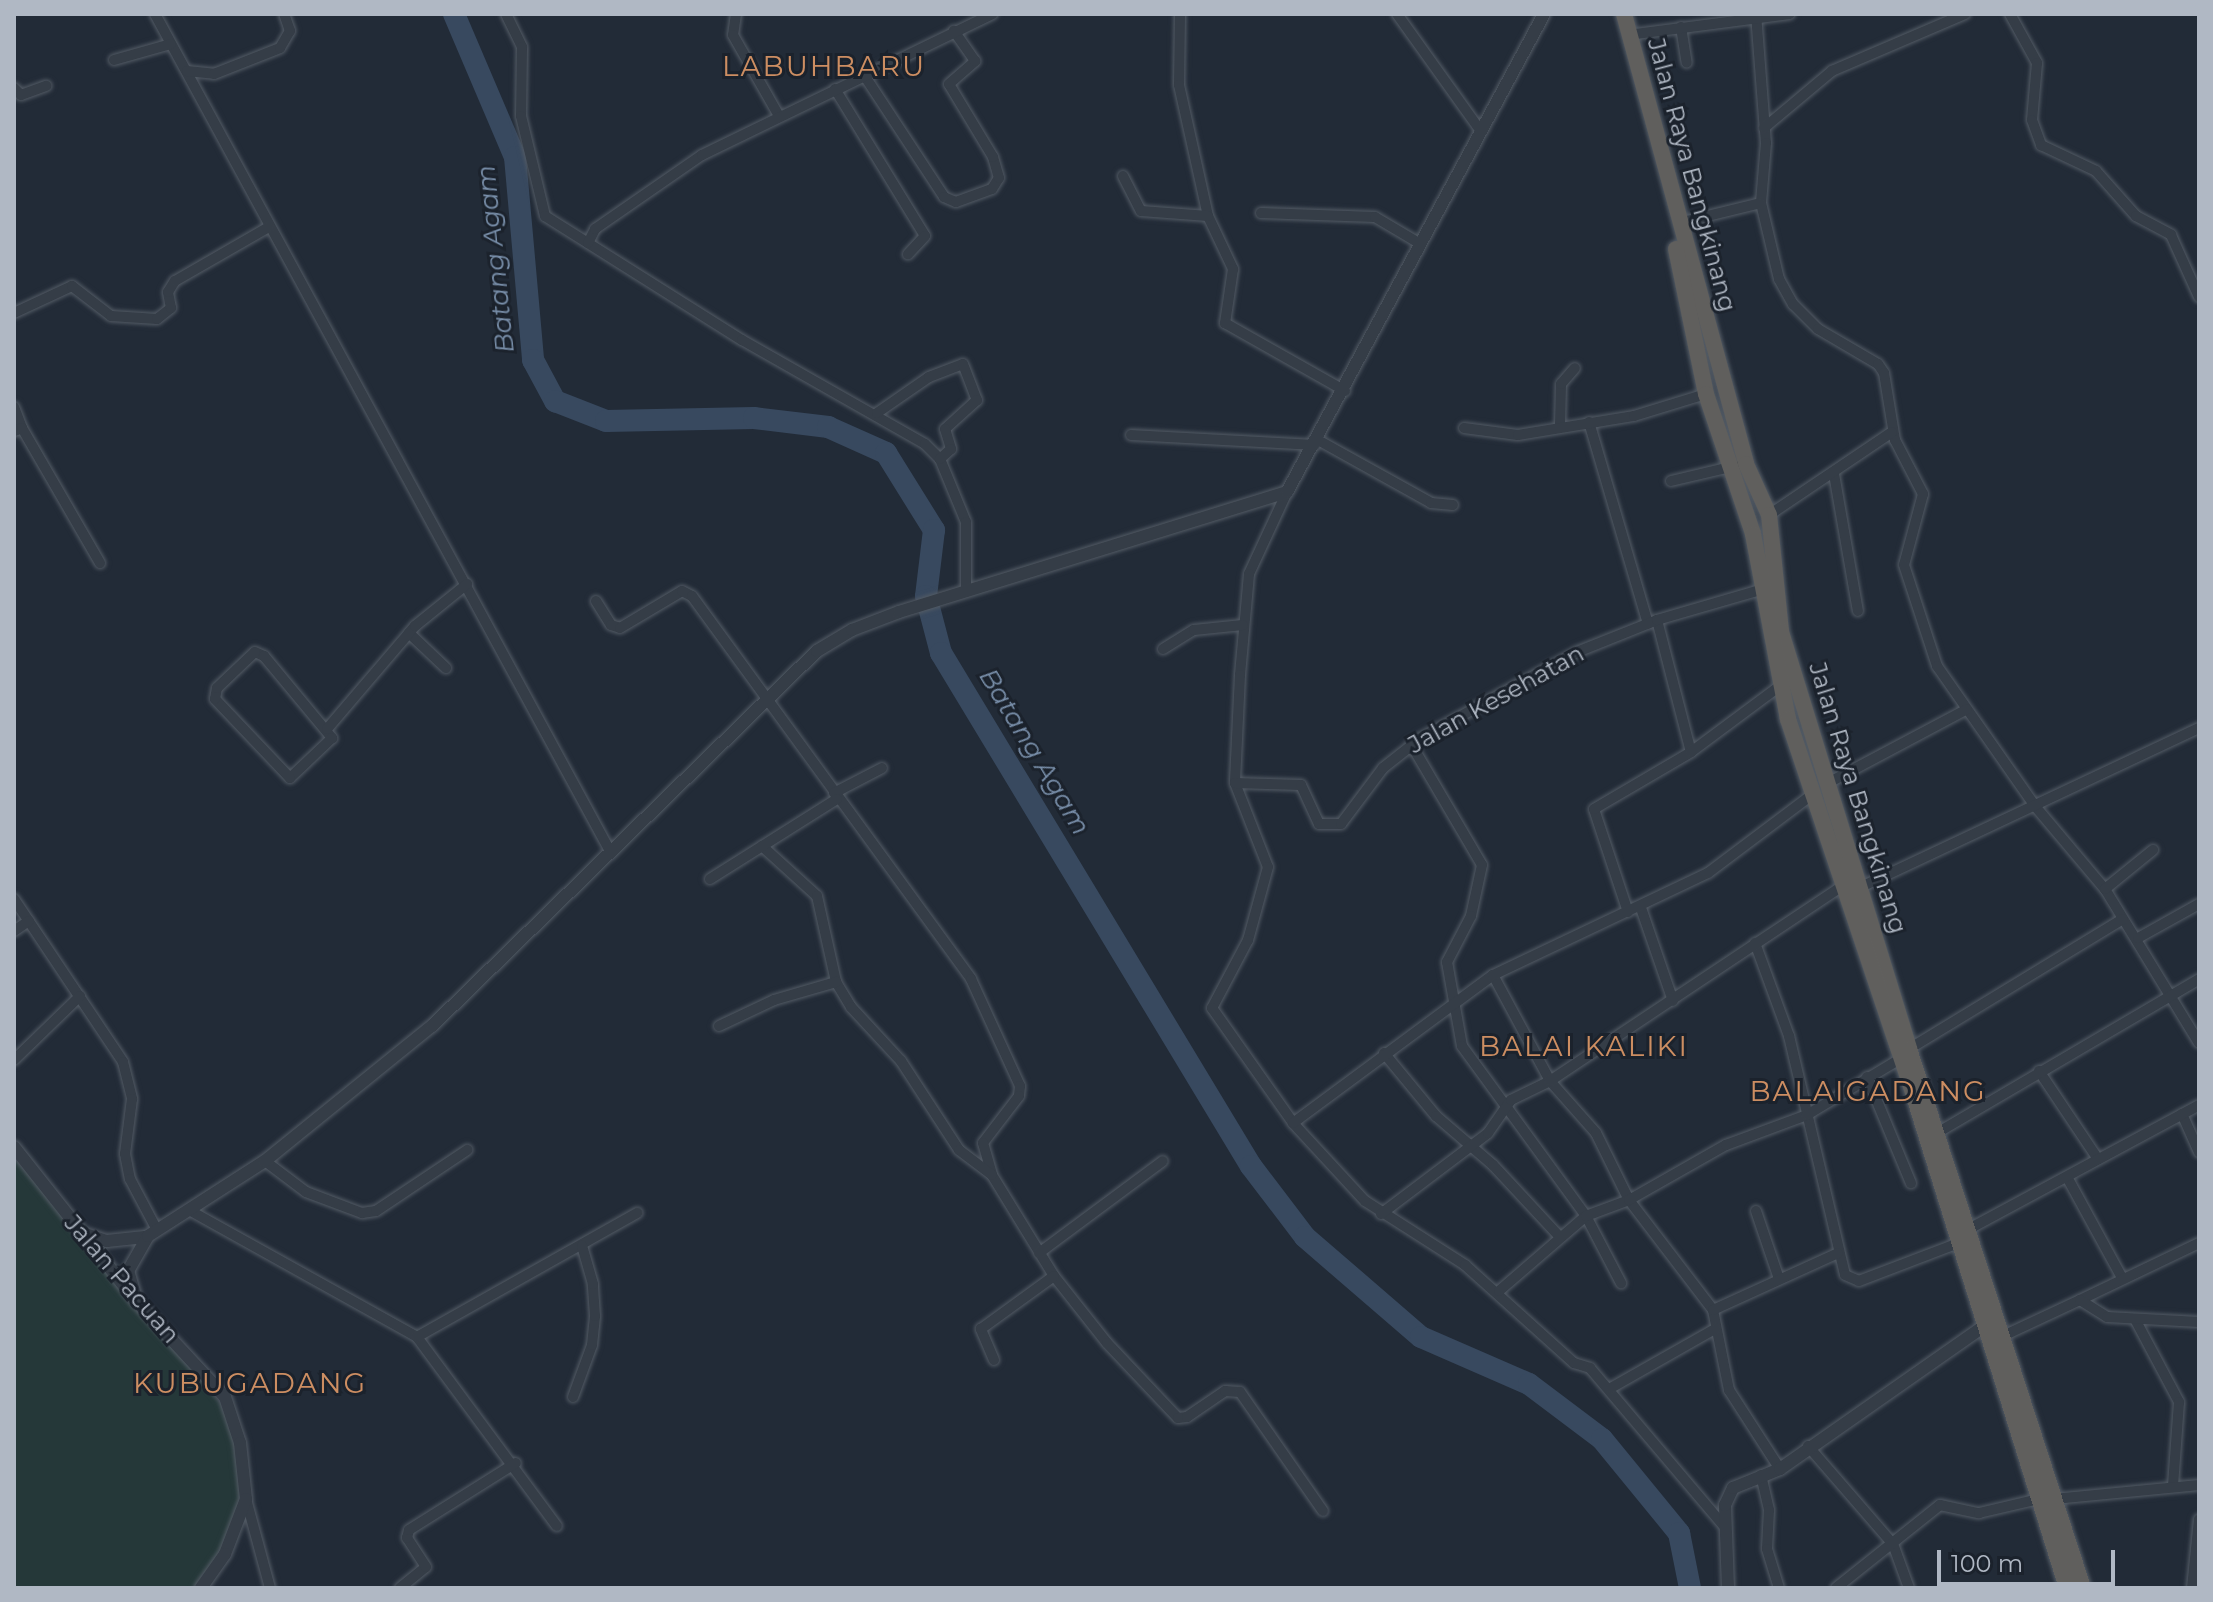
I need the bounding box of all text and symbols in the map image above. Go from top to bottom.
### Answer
street label: Jalan Raya Bangkinang [1642,35,1742,315]
district label: LABUHBARU [722,49,926,83]
water label: Batang Agam [471,164,521,354]
street label: Jalan Kesehatan [1403,639,1589,759]
street label: Jalan Raya Bangkinang [1803,659,1913,937]
water label: Batang Agam [972,663,1096,841]
district label: BALAI KALIKI [1479,1029,1689,1063]
district label: BALAIGADANG [1749,1074,1987,1108]
street label: Jalan Pacuan [59,1209,185,1349]
district label: KUBUGADANG [133,1366,367,1400]
scale bar [1941,1534,2119,1584]
text: 100 m [1951,1549,2023,1578]

